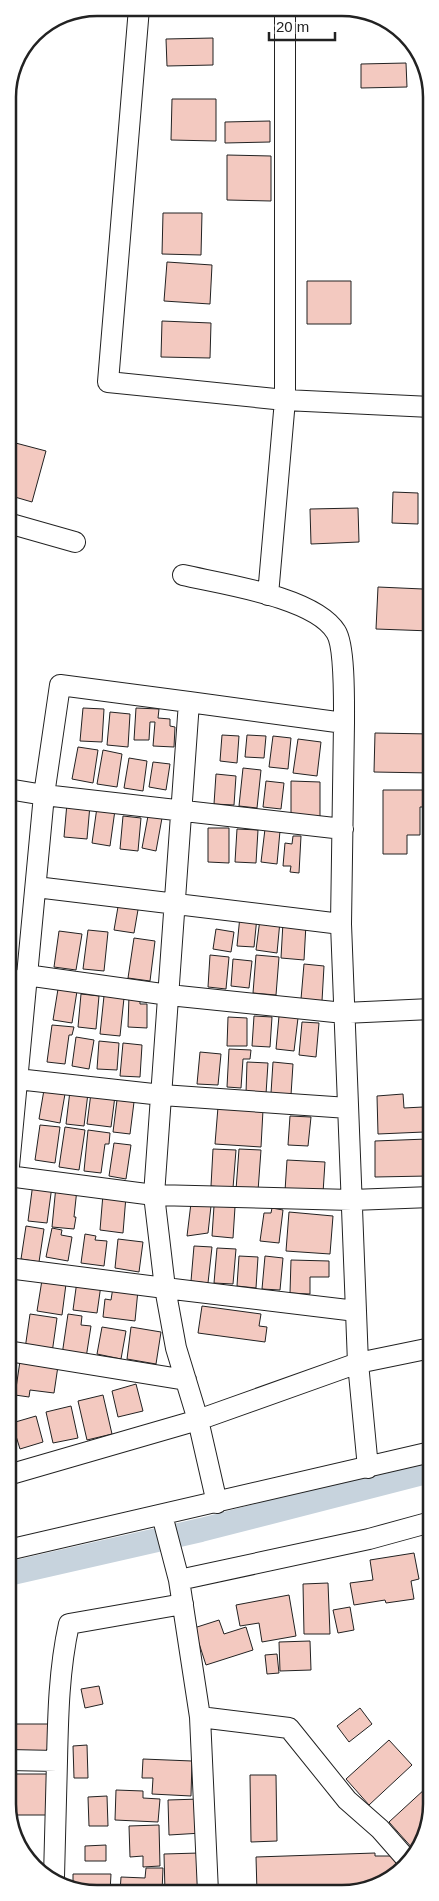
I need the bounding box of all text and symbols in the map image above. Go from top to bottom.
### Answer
scale bar [269,10,335,42]
text: 20 m [276,18,309,35]

